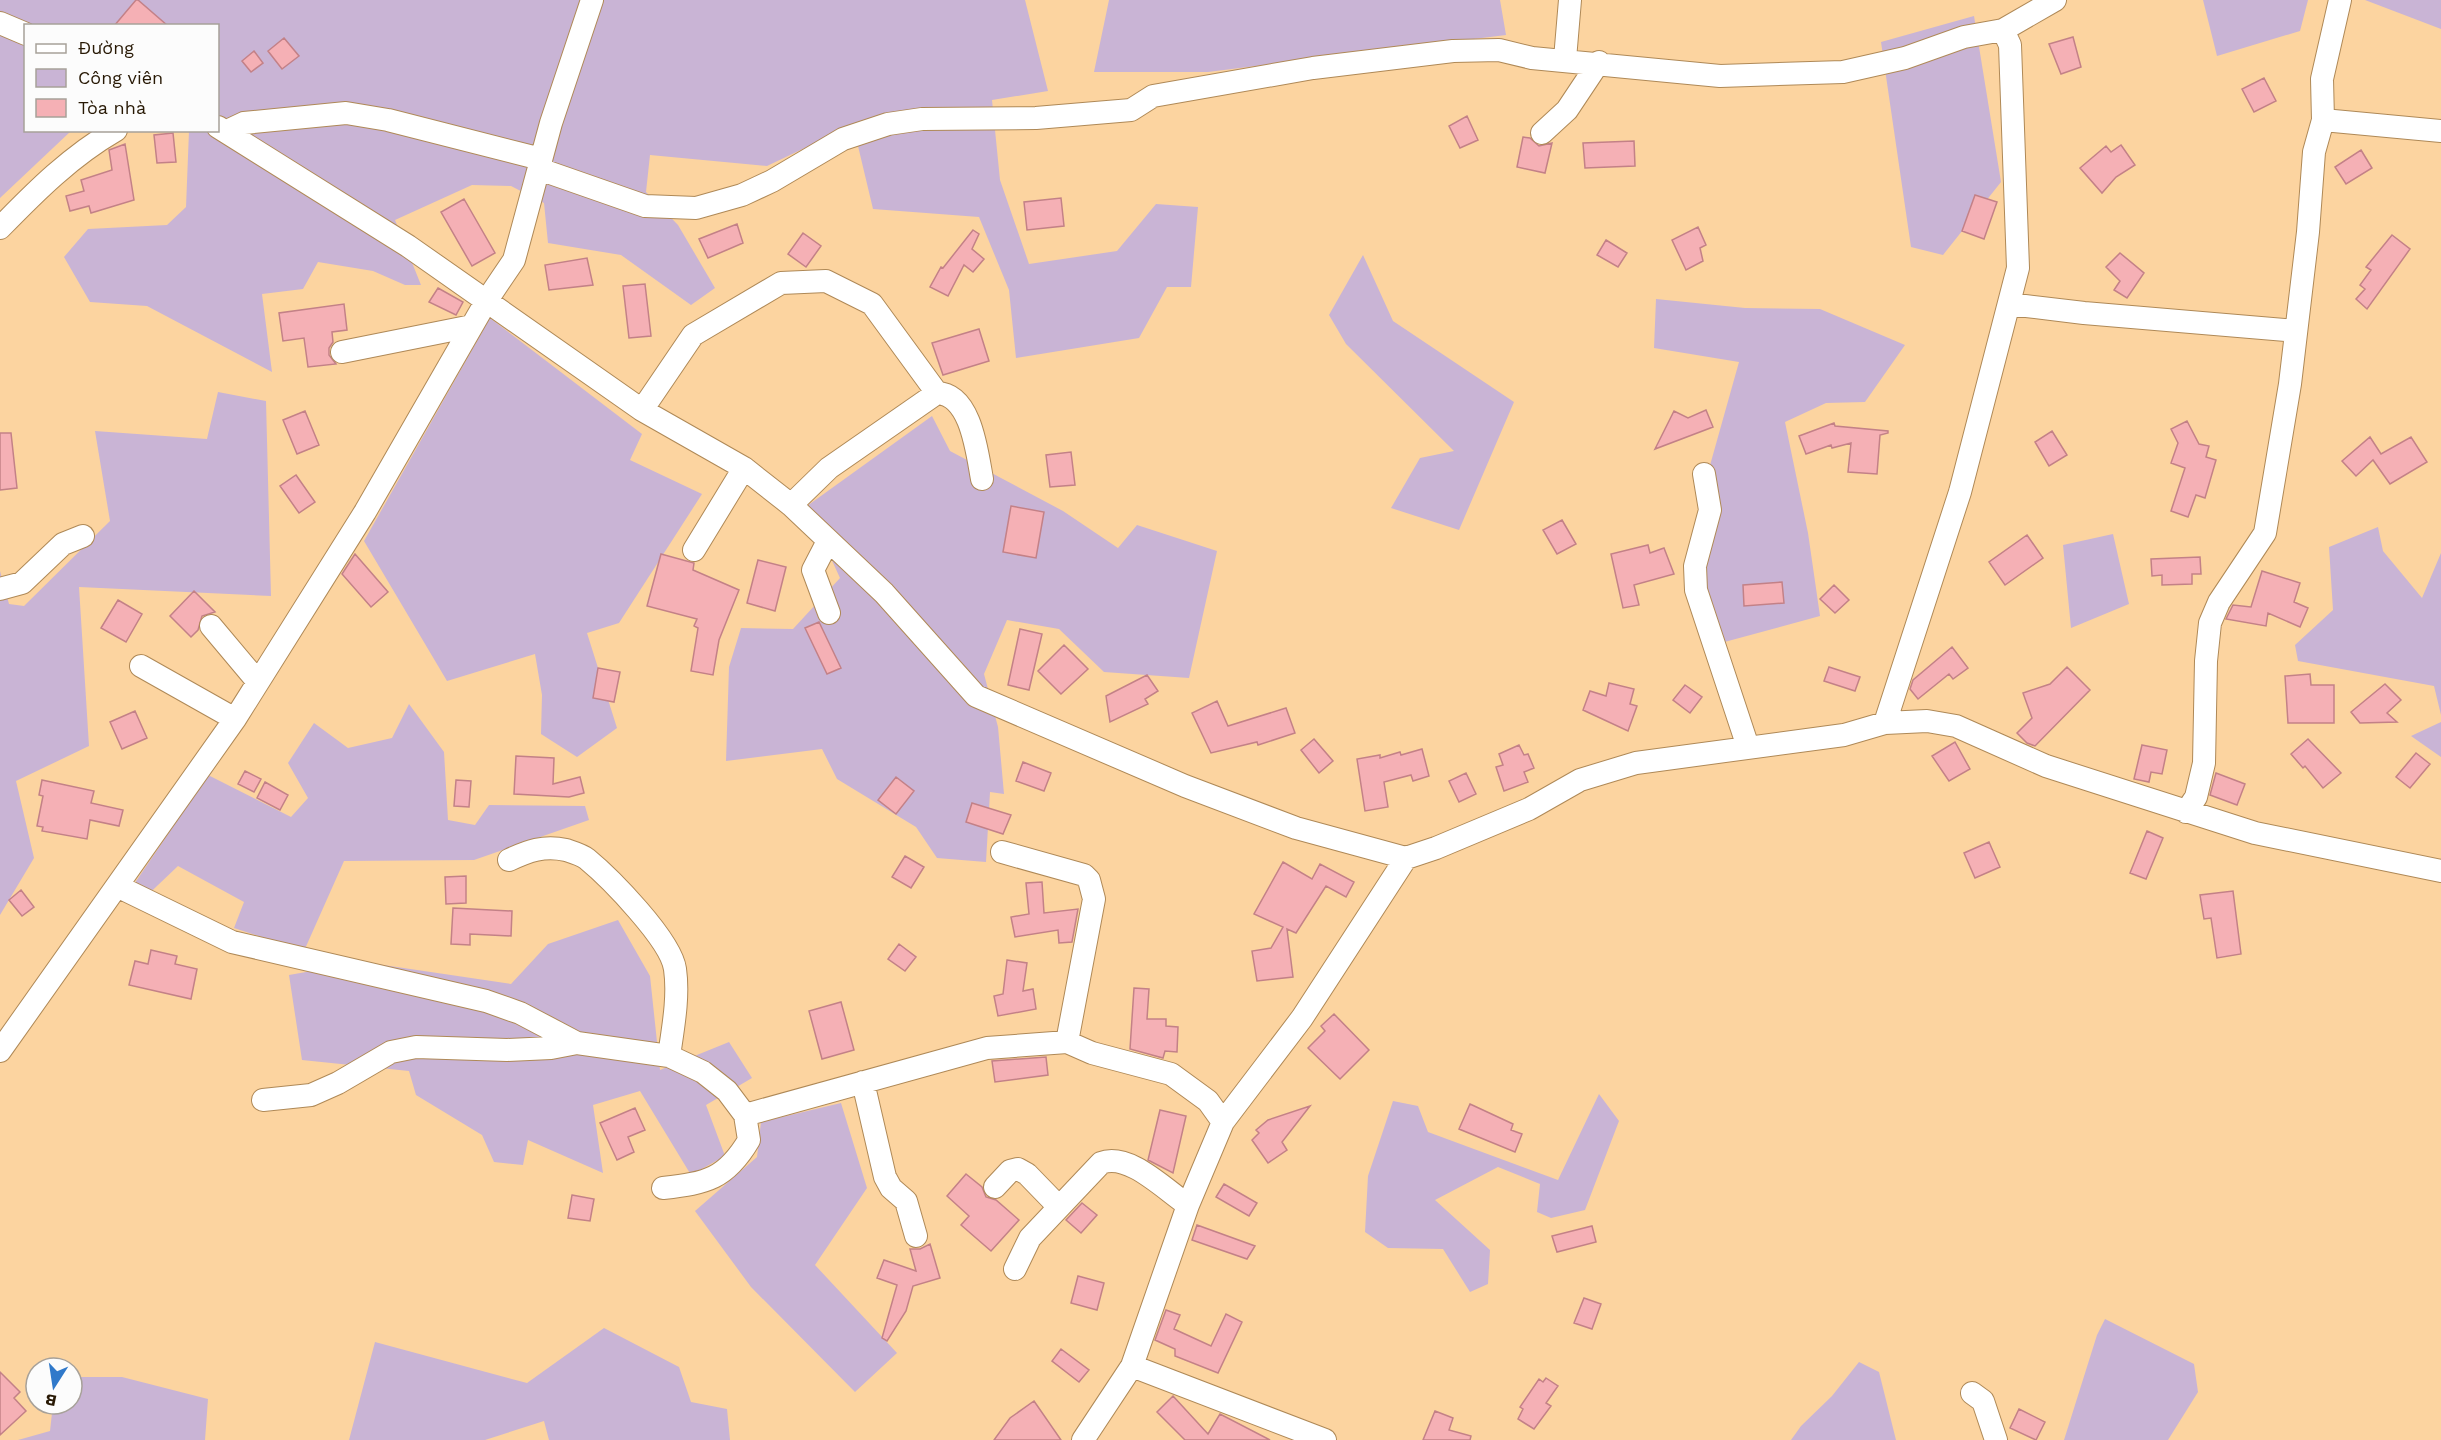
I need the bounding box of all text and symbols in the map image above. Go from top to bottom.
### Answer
legend [24,24,219,132]
text: Đường [78,37,134,58]
text: Công viên [78,67,163,88]
text: Tòa nhà [78,97,146,118]
north arrow [24,1356,84,1416]
text: B [44,1390,58,1411]

